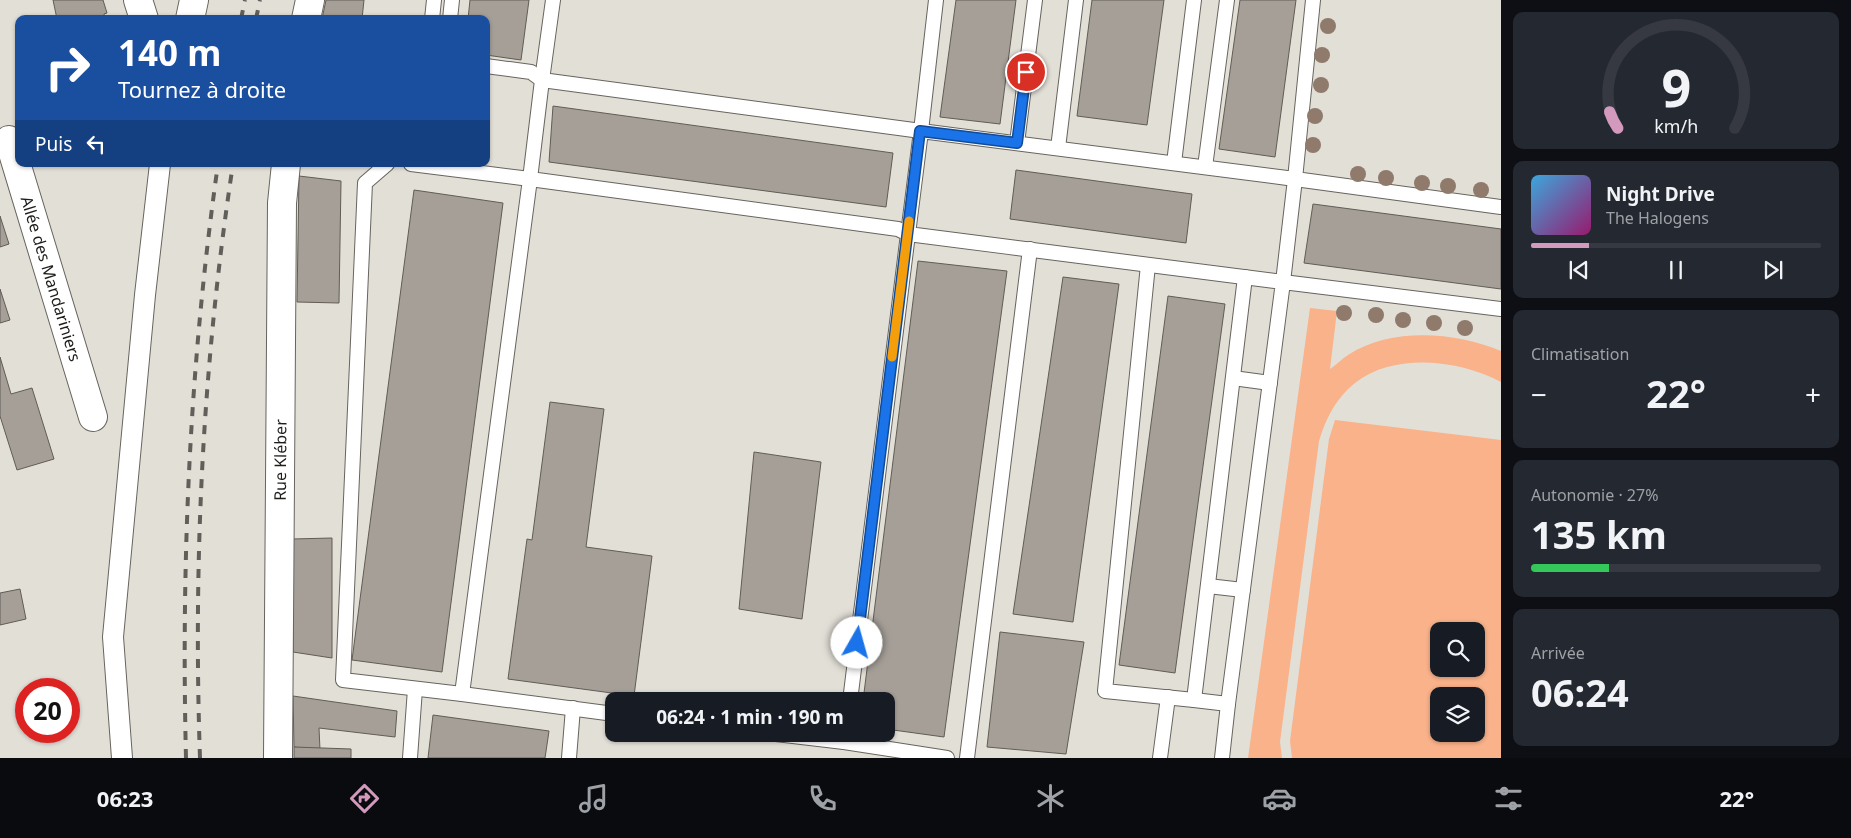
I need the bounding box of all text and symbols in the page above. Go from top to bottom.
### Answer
text: 140 m [118,29,221,76]
icon: right [35,35,100,100]
pin [1005,51,1047,93]
text: 9 [1661,51,1691,122]
icon: arrive [1012,58,1040,86]
text: Tournez à droite [118,74,286,104]
text: km/h [1654,114,1698,138]
icon: left [82,130,110,158]
text: Puis [35,131,72,157]
text: Night Drive [1606,181,1715,207]
street label: Allée des Mandariniers [16,193,87,364]
text: The Halogens [1606,207,1709,229]
icon: previous [1565,256,1593,284]
icon: pause [1662,256,1690,284]
icon: next [1759,256,1787,284]
text: Climatisation [1531,343,1629,365]
text: 22° [1646,367,1706,419]
text: − [1531,375,1547,413]
text: + [1805,375,1821,413]
street label: Rue Kléber [269,419,291,501]
text: Autonomie · 27% [1531,484,1658,506]
text: 135 km [1531,508,1667,560]
position arrow [830,616,882,668]
map controls [1430,622,1485,742]
button: search [1430,622,1485,677]
text: Arrivée [1531,642,1585,664]
text: 06:24 [1531,666,1629,718]
speed limit sign: 20 [15,678,80,743]
button: layers [1430,687,1485,742]
text: 06:24 · 1 min · 190 m [656,704,844,730]
icon: directions [347,781,382,816]
icon: music [576,781,611,816]
icon: phone [805,781,840,816]
icon: climate [1033,781,1068,816]
icon: car [1262,781,1297,816]
icon: filters [1491,781,1526,816]
text: 06:23 [97,783,153,813]
text: 22° [1720,783,1754,813]

